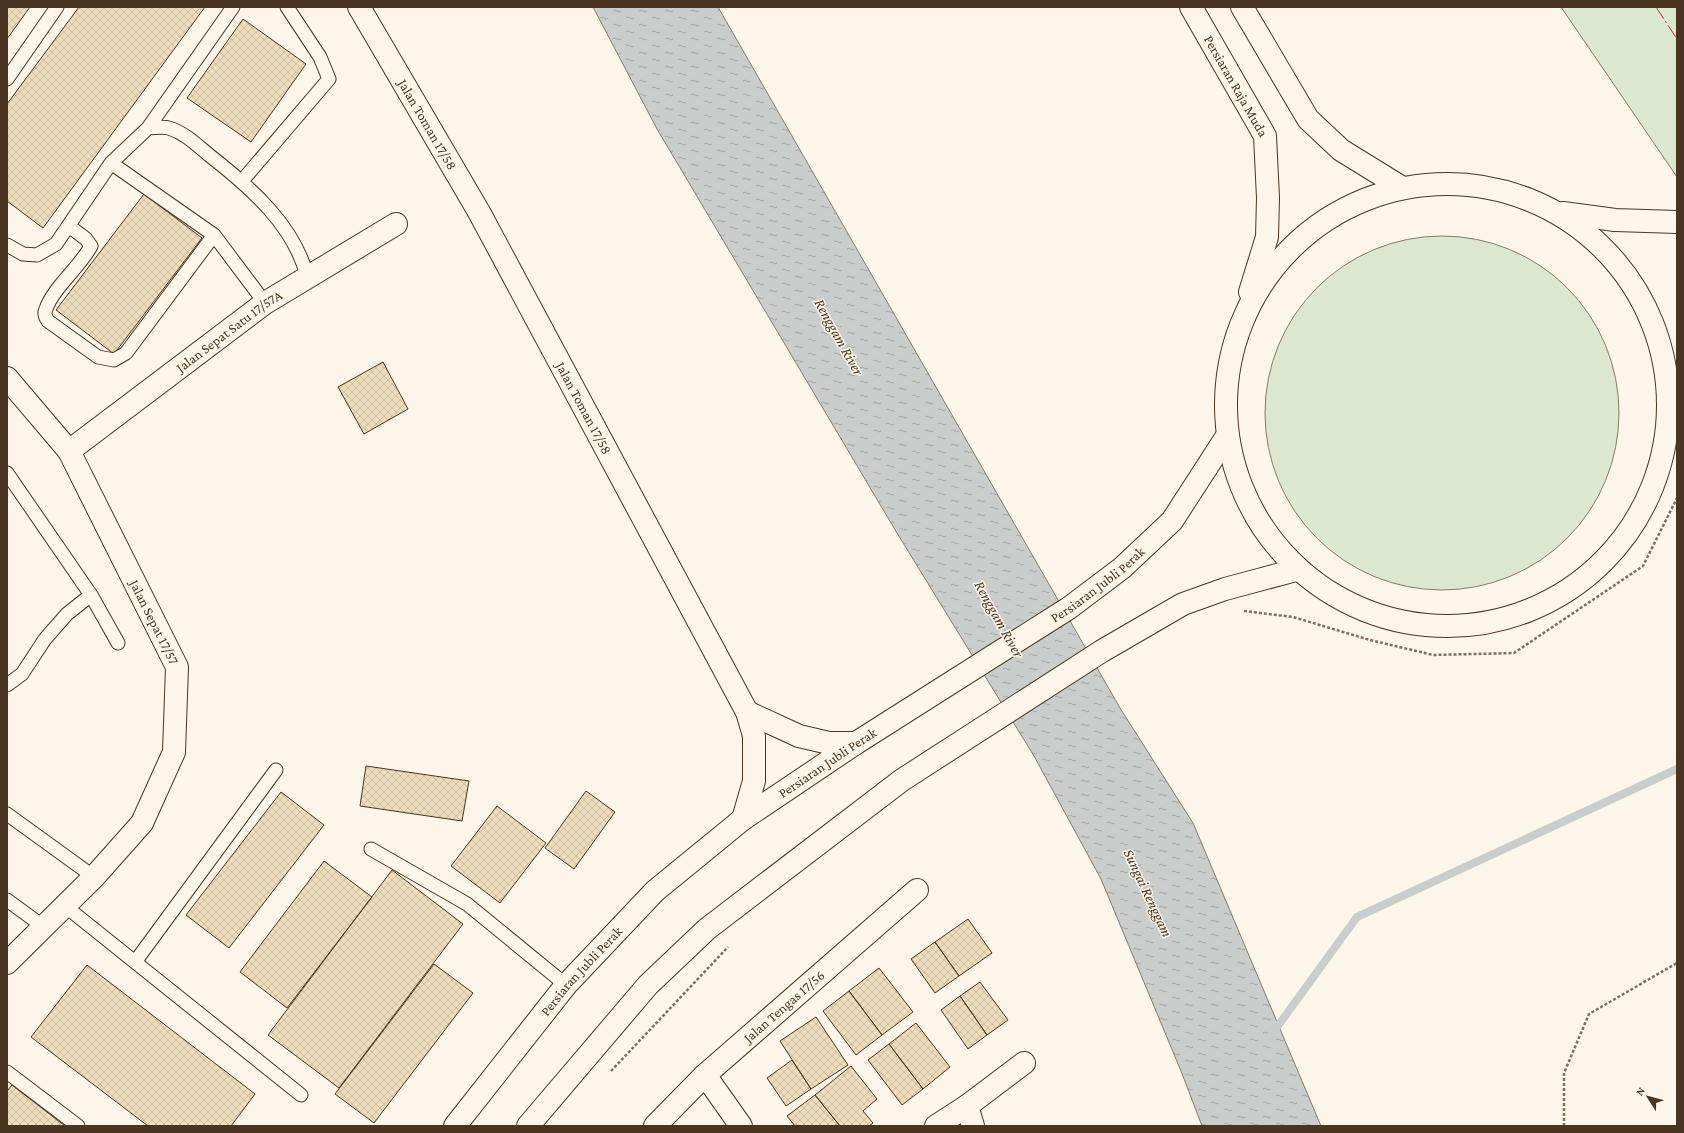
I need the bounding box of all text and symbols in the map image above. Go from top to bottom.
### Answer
street label: Persiaran Raja Muda [1201,32,1272,140]
street label: Jalan Toman 17/58 [394,74,460,173]
street label: Jalan Sepat Satu 17/57A [171,287,285,377]
water label: Renggam River [811,296,867,379]
street label: Jalan Toman 17/58 [552,357,615,457]
street label: Persiaran Jubli Perak [1048,543,1148,626]
street label: Jalan Sepat 17/57 [126,575,183,668]
water label: Renggam River [971,578,1027,661]
street label: Persiaran Jubli Perak [775,724,880,801]
water label: Sungai Renggam [1120,846,1175,940]
street label: Persiaran Jubli Perak [537,923,625,1019]
street label: Jalan Tengas 17/56 [739,967,827,1047]
north arrow [1628,1077,1668,1117]
text: N [1633,1084,1647,1098]

